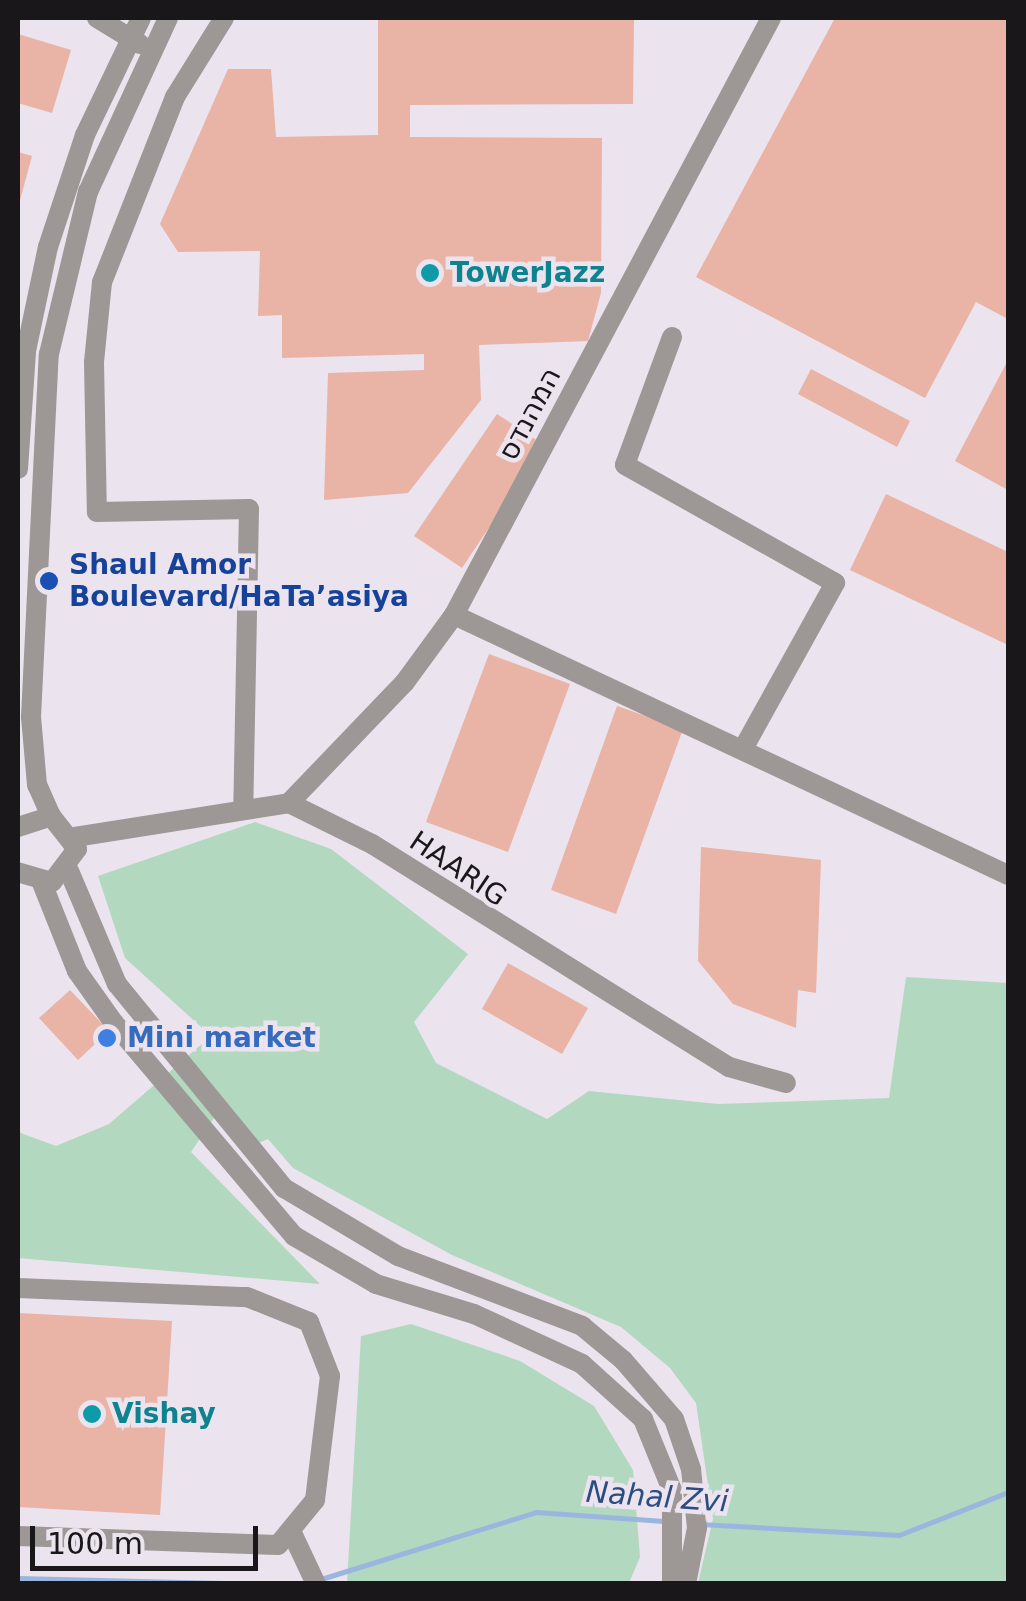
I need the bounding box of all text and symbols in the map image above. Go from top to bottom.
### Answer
place label: TowerJazz [450,256,605,290]
marker: TowerJazz [419,262,441,284]
street label: המהנדס [492,362,568,466]
place label: Shaul Amor Boulevard/HaTa’asiya [69,548,409,614]
marker: Shaul Amor Boulevard/HaTa’asiya [38,570,60,592]
street label: HAARIG [403,824,513,914]
place label: Mini market [127,1021,316,1055]
marker: Mini market [96,1027,118,1049]
place label: Vishay [112,1397,216,1431]
marker: Vishay [81,1403,103,1425]
water label: Nahal Zvi [585,1474,729,1520]
scale bar [35,1506,262,1568]
text: 100 m [47,1526,143,1561]

